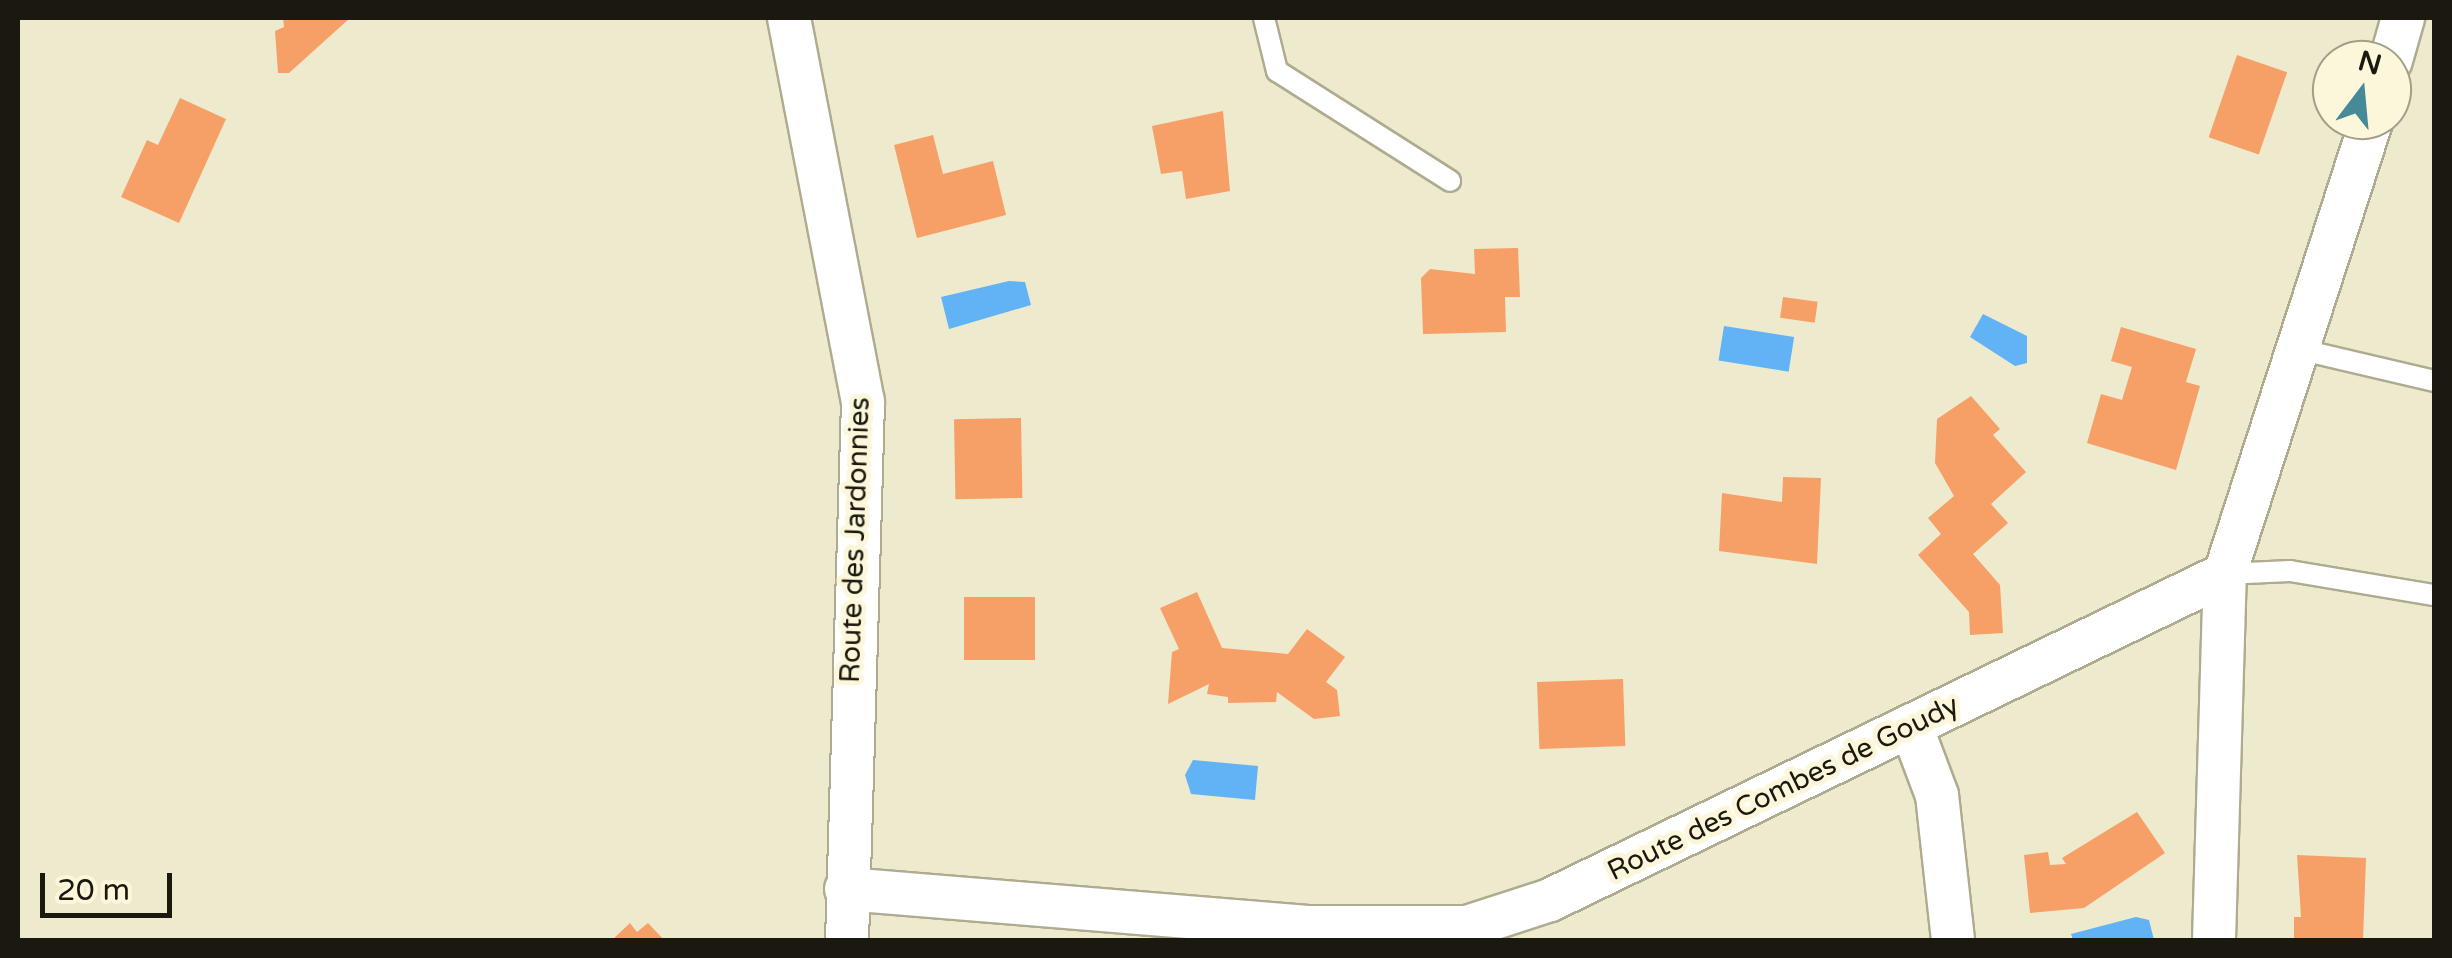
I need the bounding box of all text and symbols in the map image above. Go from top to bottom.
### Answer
north arrow [2312,40,2412,140]
text: N [2354,44,2385,83]
street label: Route des Jardonnies [833,396,877,684]
street label: Route des Combes de Goudy [1602,688,1964,888]
scale bar [45,853,178,915]
text: 20 m [57,872,130,909]

